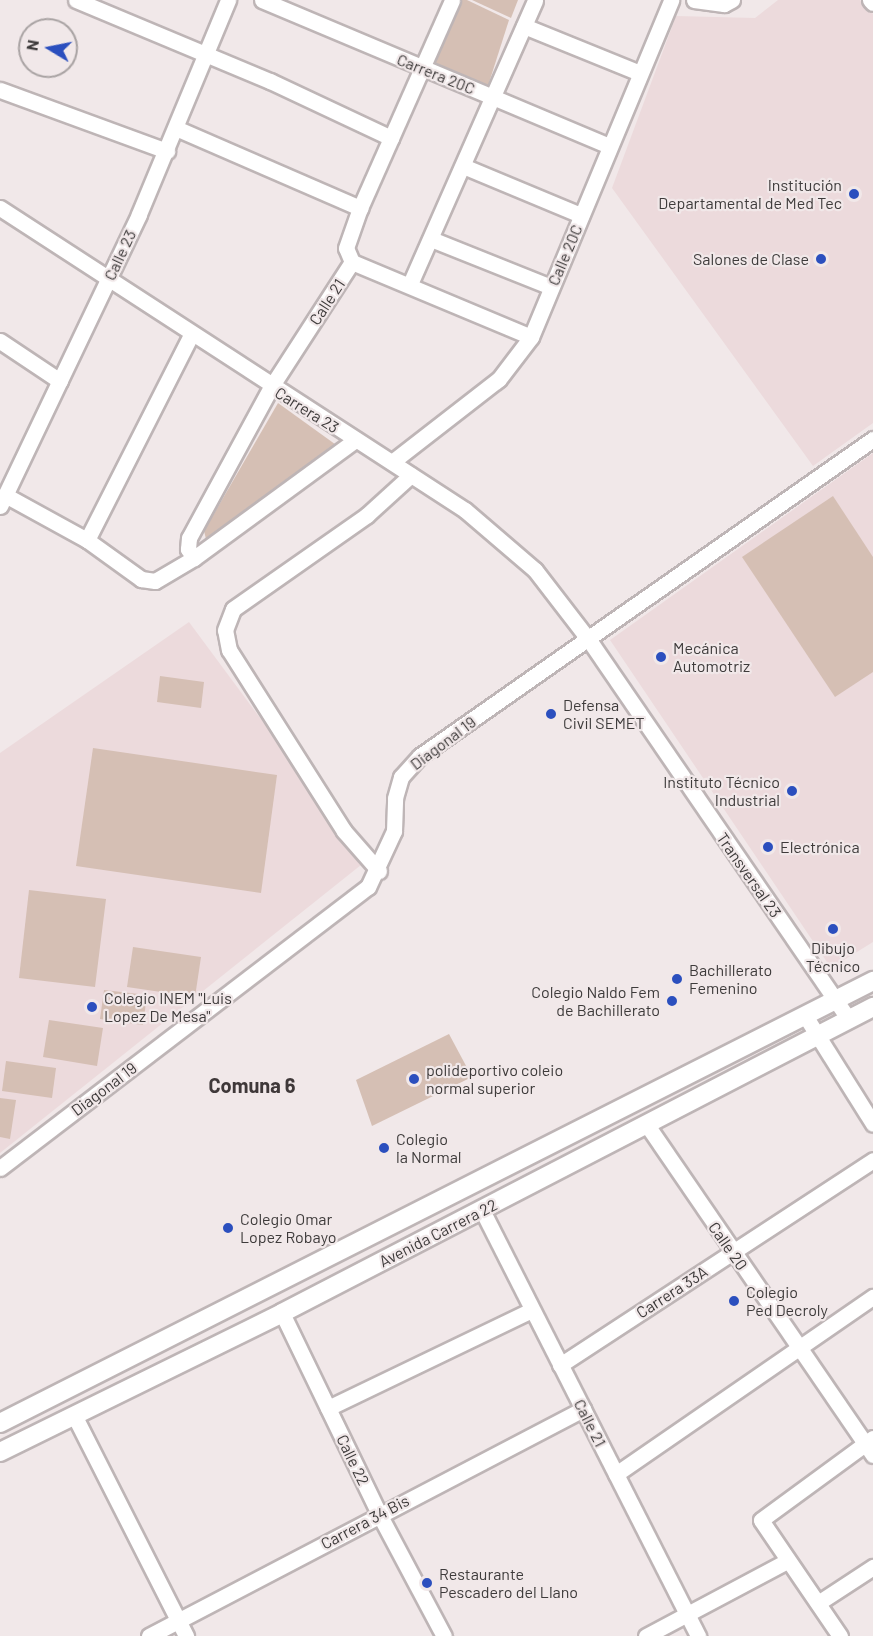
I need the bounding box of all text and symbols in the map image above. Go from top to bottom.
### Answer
north arrow [18,18,78,78]
text: N [21,38,42,52]
street label: Carrera 20C [394,50,478,98]
place label: Institución Departamental de Med Tec [658,175,842,213]
marker: Institución Departamental de Med Tec [847,187,861,201]
street label: Calle 20C [544,222,586,288]
street label: Calle 23 [100,227,140,283]
place label: Salones de Clase [693,249,809,269]
marker: Salones de Clase [814,252,828,266]
street label: Calle 21 [305,275,349,329]
street label: Carrera 23 [271,383,343,437]
place label: Mecánica Automotriz [673,638,750,676]
marker: Mecánica Automotriz [654,650,668,664]
place label: Defensa Civil SEMET [563,695,645,733]
marker: Defensa Civil SEMET [544,707,558,721]
street label: Diagonal 19 [406,712,480,774]
place label: Instituto Técnico Industrial [663,772,780,810]
marker: Instituto Técnico Industrial [785,784,799,798]
street label: Transversal 23 [713,829,785,921]
place label: Electrónica [780,837,860,857]
marker: Electrónica [761,840,775,854]
marker: Dibujo Técnico [826,922,840,936]
place label: Dibujo Técnico [806,938,860,976]
place label: Bachillerato Femenino [689,960,772,998]
marker: Bachillerato Femenino [670,972,684,986]
place label: Colegio Naldo Fem de Bachillerato [531,982,660,1020]
place label: Colegio INEM "Luis Lopez De Mesa" [104,988,232,1026]
marker: Colegio Naldo Fem de Bachillerato [665,994,679,1008]
marker: Colegio INEM "Luis Lopez De Mesa" [85,1000,99,1014]
street label: Diagonal 19 [67,1058,141,1120]
place label: polideportivo coleio normal superior [426,1060,563,1098]
marker: polideportivo coleio normal superior [407,1072,421,1086]
district label: Comuna 6 [208,1073,296,1097]
place label: Colegio la Normal [396,1129,462,1167]
marker: Colegio la Normal [377,1141,391,1155]
street label: Avenida Carrera 22 [376,1195,500,1271]
place label: Colegio Omar Lopez Robayo [240,1209,336,1247]
street label: Calle 20 [705,1218,751,1274]
marker: Colegio Omar Lopez Robayo [221,1221,235,1235]
street label: Carrera 33A [633,1262,711,1322]
place label: Colegio Ped Decroly [746,1282,828,1320]
marker: Colegio Ped Decroly [727,1294,741,1308]
street label: Calle 21 [570,1396,610,1450]
street label: Calle 22 [333,1432,373,1488]
street label: Carrera 34 Bis [318,1491,412,1553]
place label: Restaurante Pescadero del Llano [439,1564,578,1602]
marker: Restaurante Pescadero del Llano [420,1576,434,1590]

